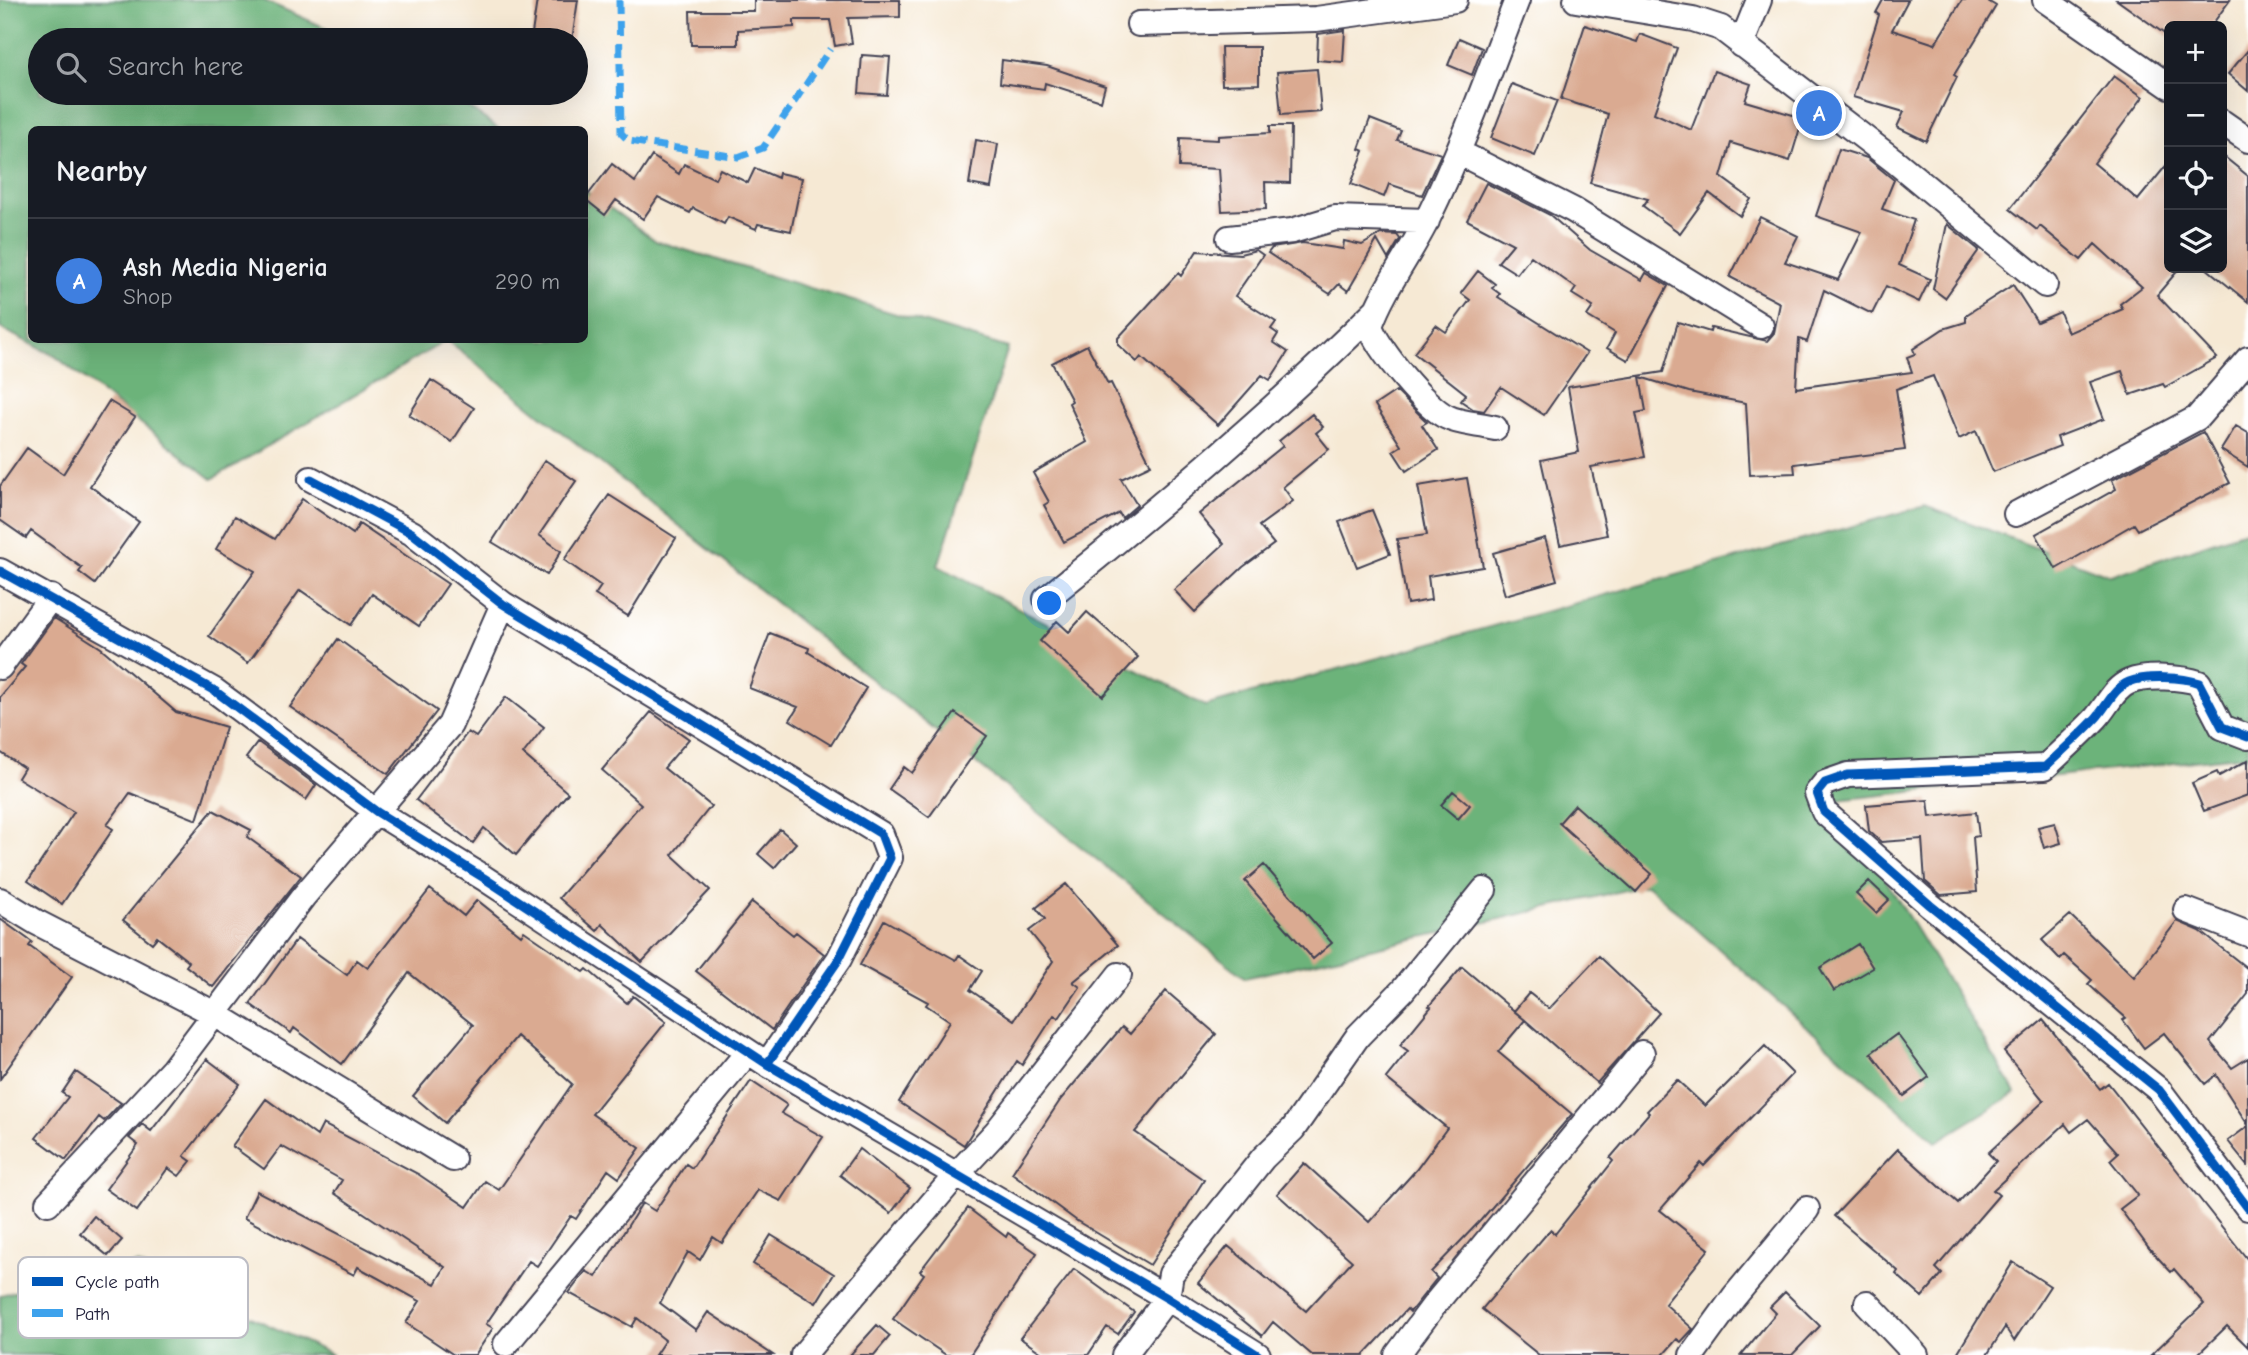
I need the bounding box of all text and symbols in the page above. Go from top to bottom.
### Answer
map controls [2164,21,2227,273]
button: + [2164,21,2227,84]
search box [28,28,588,105]
icon: search [52,48,90,86]
text: Search here [108,52,243,82]
button: − [2164,84,2227,147]
pin: A [1796,87,1842,139]
button: locate [2164,147,2227,210]
text: Nearby [56,154,147,189]
button: layers [2164,210,2227,273]
text: Ash Media Nigeria [123,253,328,283]
text: A [73,268,85,295]
text: 290 m [495,268,560,295]
text: Shop [123,283,172,310]
your location [1032,586,1066,620]
legend [18,1257,248,1338]
text: Cycle path [75,1271,160,1293]
text: Path [75,1303,110,1325]

